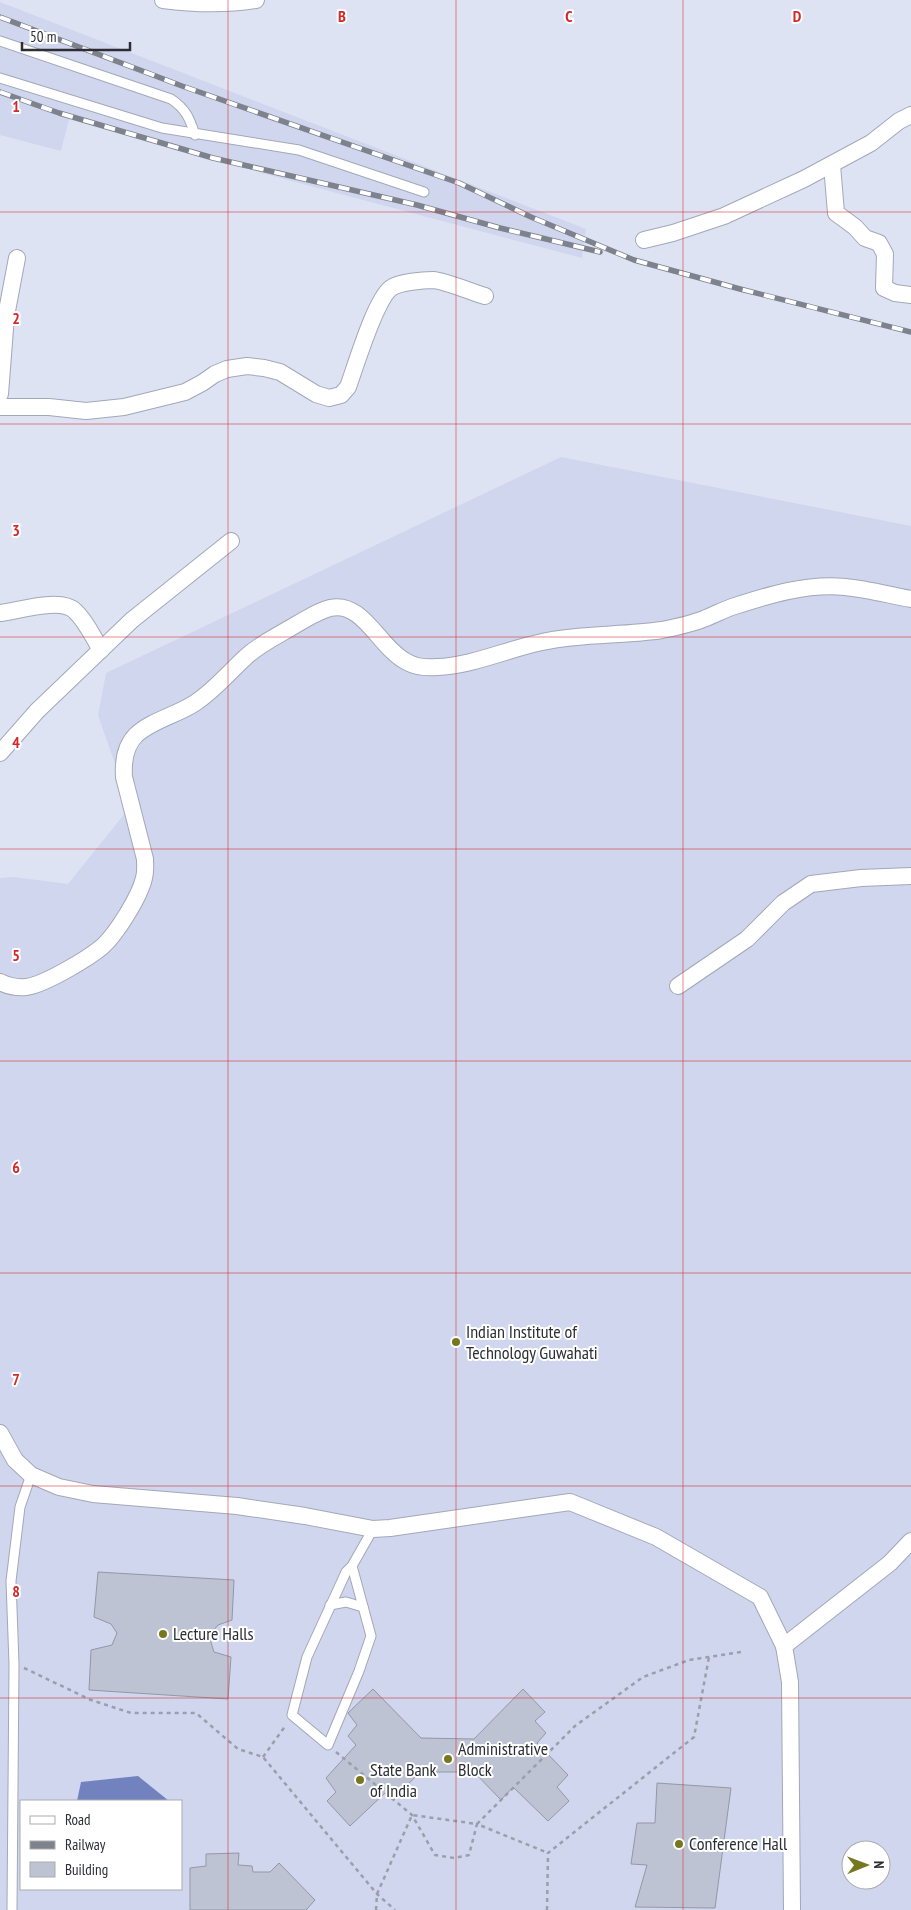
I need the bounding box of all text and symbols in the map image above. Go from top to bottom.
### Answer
text: B [338,6,346,26]
text: C [565,6,573,26]
text: D [793,6,802,26]
scale bar [22,20,130,52]
text: 50 m [30,27,56,46]
text: 1 [12,96,20,116]
text: 2 [12,308,20,328]
text: 3 [12,520,20,540]
text: 4 [12,732,20,752]
text: 5 [12,945,20,965]
text: 6 [12,1157,20,1177]
place label: Indian Institute of Technology Guwahati [466,1320,598,1364]
marker: Indian Institute of Technology Guwahati [450,1336,462,1348]
text: 7 [12,1369,20,1389]
text: 8 [12,1581,20,1601]
place label: Lecture Halls [173,1622,254,1645]
marker: Lecture Halls [157,1628,169,1640]
place label: Administrative Block [458,1737,548,1781]
marker: Administrative Block [442,1753,454,1765]
place label: State Bank of India [370,1758,436,1802]
marker: State Bank of India [354,1774,366,1786]
legend [20,1800,182,1890]
text: Road [65,1810,91,1829]
place label: Conference Hall [689,1832,788,1855]
text: Railway [65,1835,106,1854]
marker: Conference Hall [673,1838,685,1850]
north arrow [841,1840,891,1890]
text: Building [65,1860,108,1879]
text: N [870,1861,888,1869]

